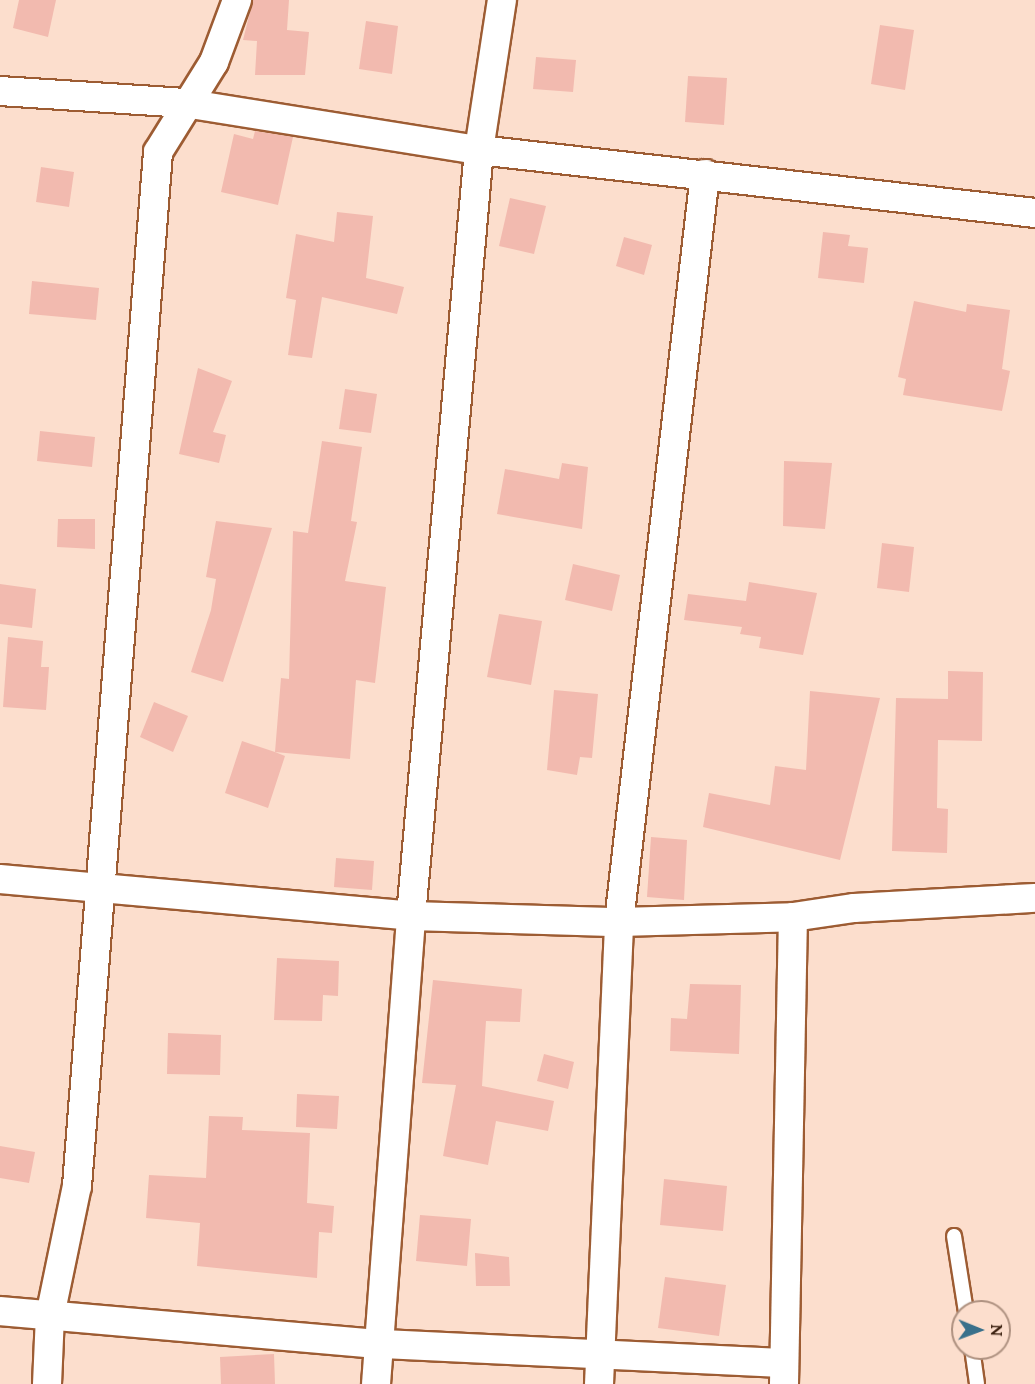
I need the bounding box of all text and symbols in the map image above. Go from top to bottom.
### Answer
north arrow [951,1300,1011,1360]
text: N [987,1324,1007,1337]

